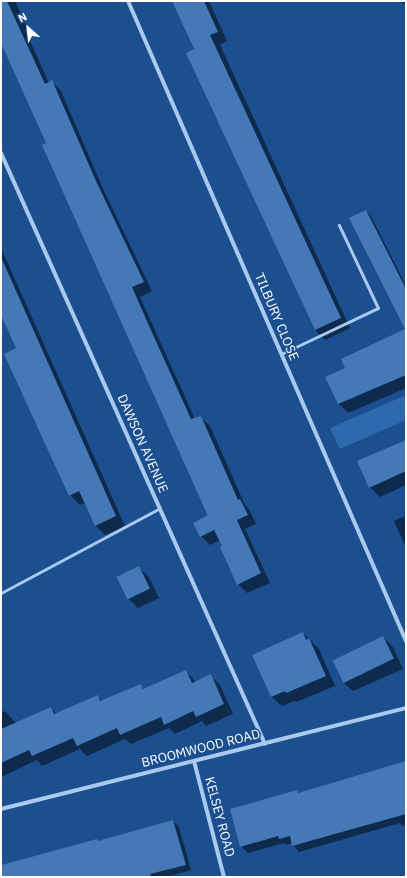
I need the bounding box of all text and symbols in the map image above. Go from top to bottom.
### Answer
north arrow [8,8,48,48]
text: N [16,9,29,25]
street label: TILBURY CLOSE [251,271,301,363]
street label: DAWSON AVENUE [113,392,171,496]
street label: BROOMWOOD ROAD [140,727,262,771]
street label: KELSEY ROAD [201,775,237,859]

